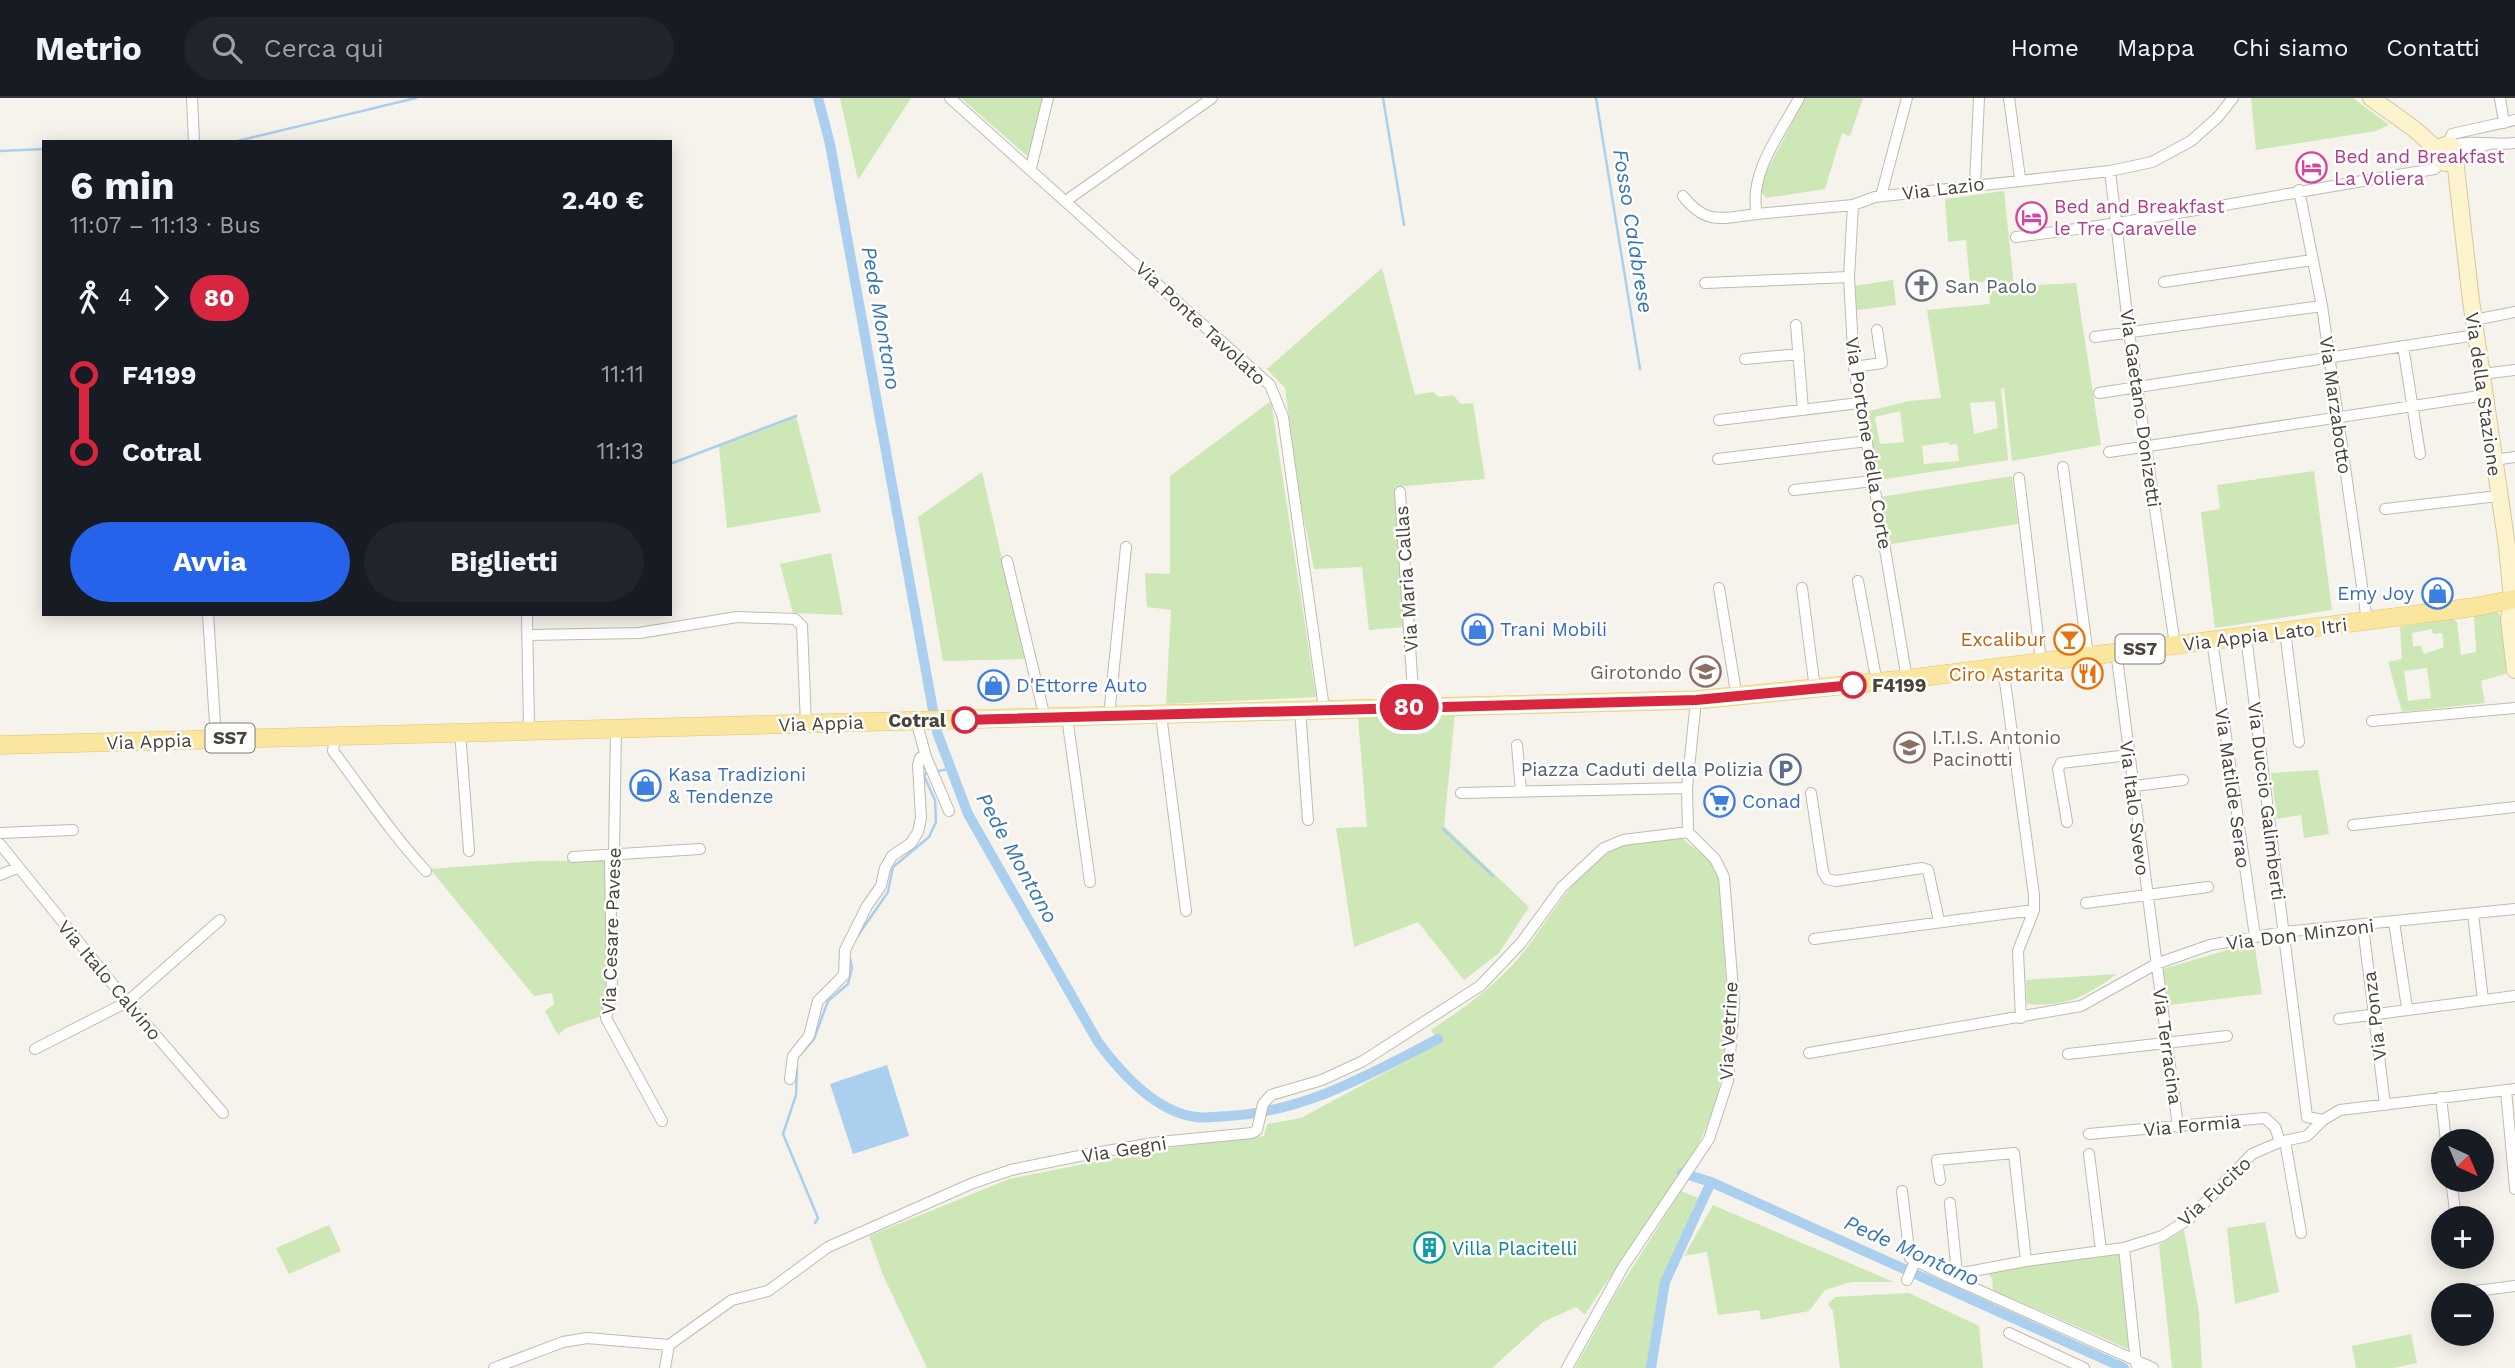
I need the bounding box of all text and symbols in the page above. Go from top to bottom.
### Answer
search box [184,17,674,80]
text: Metrio [35,29,142,68]
icon: search [208,29,246,67]
text: Cerca qui [264,33,384,63]
text: Home [2010,34,2079,62]
text: Mappa [2117,34,2195,62]
text: Chi siamo [2233,34,2348,62]
text: Contatti [2386,34,2480,62]
place label: Bed and Breakfast La Voliera [2334,145,2505,190]
water label: Fosso Calabrese [1608,147,1659,315]
hotel icon: Bed and Breakfast La Voliera [2294,150,2328,184]
text: 6 min [70,164,175,208]
street label: Via Lazio [1901,172,1986,205]
text: 2.40 € [562,185,644,215]
place label: Bed and Breakfast le Tre Caravelle [2054,195,2225,240]
hotel icon: Bed and Breakfast le Tre Caravelle [2014,200,2048,234]
text: 11:07 – 11:13 · Bus [70,212,261,239]
water label: Pede Montano [857,244,906,392]
street label: Via Ponte Tavolato [1131,257,1271,390]
church icon: San Paolo [1905,269,1939,303]
place label: San Paolo [1945,275,2037,298]
icon: walk [70,279,108,317]
icon: forward [142,279,180,317]
text: 4 [118,284,132,311]
text: 80 [204,284,235,312]
street label: Via Gaetano Donizetti [2115,307,2166,509]
street label: Via della Stazione [2461,310,2506,478]
street label: Via Portone della Corte [1840,335,1897,551]
street label: Via Marzabotto [2314,335,2357,475]
text: F4199 [122,360,197,390]
text: 11:11 [601,361,644,388]
text: Cotral [122,437,201,467]
text: 11:13 [597,438,644,465]
street label: Via Maria Callas [1390,505,1423,653]
button: Avvia [70,522,350,602]
button: Biglietti [364,522,644,602]
shop icon: Emy Joy [2420,576,2454,610]
place label: Emy Joy [2337,582,2414,605]
shop icon: Trani Mobili [1460,612,1494,646]
street label: Via Appia Lato Itri [2181,613,2349,656]
place label: Trani Mobili [1500,618,1607,641]
bar icon: Excalibur [2052,622,2086,656]
place label: Excalibur [1960,628,2046,651]
road number: SS7 [2116,634,2164,664]
school or university icon: Girotondo [1688,655,1722,689]
restaurant icon: Ciro Astarita [2070,657,2104,691]
place label: Girotondo [1590,661,1682,684]
place label: Ciro Astarita [1949,663,2064,686]
shop icon: D'Ettorre Auto [976,668,1010,702]
marker: F4199 [1840,672,1866,698]
place label: D'Ettorre Auto [1016,674,1147,697]
place label: F4199 [1872,674,1927,697]
line badge: 80 [1378,684,1440,730]
text: 80 [1394,693,1424,721]
street label: Via Duccio Galimberti [2243,700,2290,902]
street label: Via Matilde Serao [2210,706,2255,870]
marker: Cotral [952,707,978,733]
place label: Cotral [888,709,947,732]
street label: Via Appia [778,711,864,736]
road number: SS7 [205,724,254,752]
place label: I.T.I.S. Antonio Pacinotti [1932,726,2061,771]
street label: Via Appia [106,729,192,754]
school or university icon: I.T.I.S. Antonio Pacinotti [1892,731,1926,765]
street label: Via Italo Svevo [2115,739,2154,877]
parking icon: Piazza Caduti della Polizia [1769,752,1803,786]
place label: Piazza Caduti della Polizia [1521,758,1763,781]
place label: Kasa Tradizioni & Tendenze [668,763,806,808]
shop icon: Kasa Tradizioni & Tendenze [628,768,662,802]
supermarket icon: Conad [1702,784,1736,818]
water label: Pede Montano [971,788,1064,927]
place label: Conad [1742,790,1801,813]
street label: Via Cesare Pavese [597,847,626,1015]
street label: Via Don Minzoni [2225,914,2375,955]
street label: Via Italo Calvino [53,916,166,1045]
street label: Via Ponza [2358,970,2391,1062]
street label: Via Vetrine [1714,981,1743,1081]
street label: Via Terracina [2148,986,2187,1106]
street label: Via Formia [2142,1110,2242,1141]
north arrow [2431,1129,2494,1192]
map controls [2431,1129,2494,1346]
street label: Via Gegni [1080,1131,1168,1168]
street label: Via Fucito [2173,1152,2256,1231]
button: + [2431,1206,2494,1269]
water label: Pede Montano [1841,1210,1984,1292]
building icon: Villa Placitelli [1412,1231,1446,1265]
place label: Villa Placitelli [1452,1237,1577,1260]
button: − [2431,1283,2494,1346]

